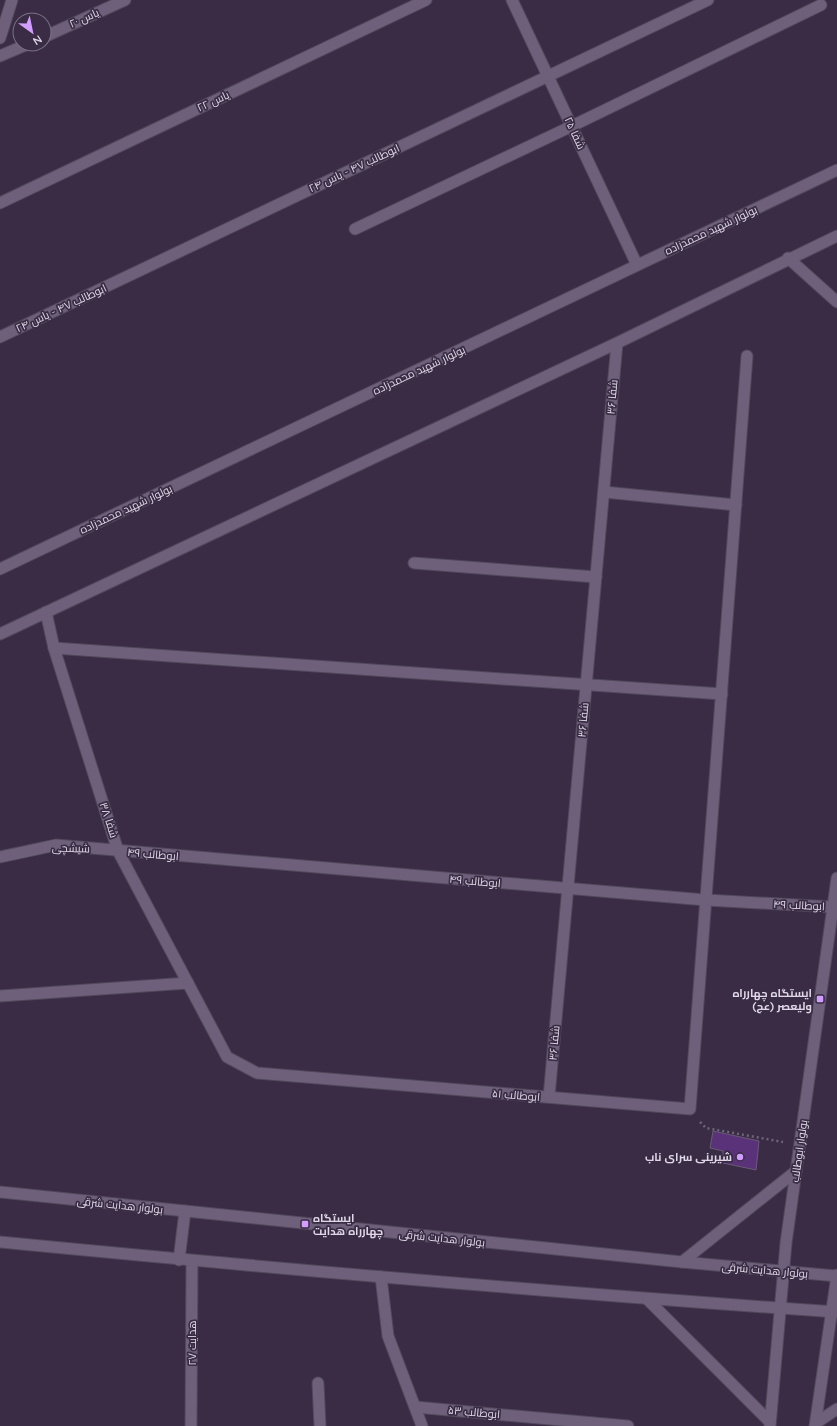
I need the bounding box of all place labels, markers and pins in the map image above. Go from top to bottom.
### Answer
place label: ایستگاه چهارراه ولیعصر (عج) [732,986,812,1014]
marker: ایستگاه چهارراه ولیعصر (عج) [815,994,825,1004]
place label: شیرینی سرای ناب [645,1150,732,1164]
marker: شیرینی سرای ناب [735,1152,745,1162]
place label: ایستگاه چهارراه هدایت [313,1211,383,1240]
marker: ایستگاه چهارراه هدایت [300,1219,310,1229]

